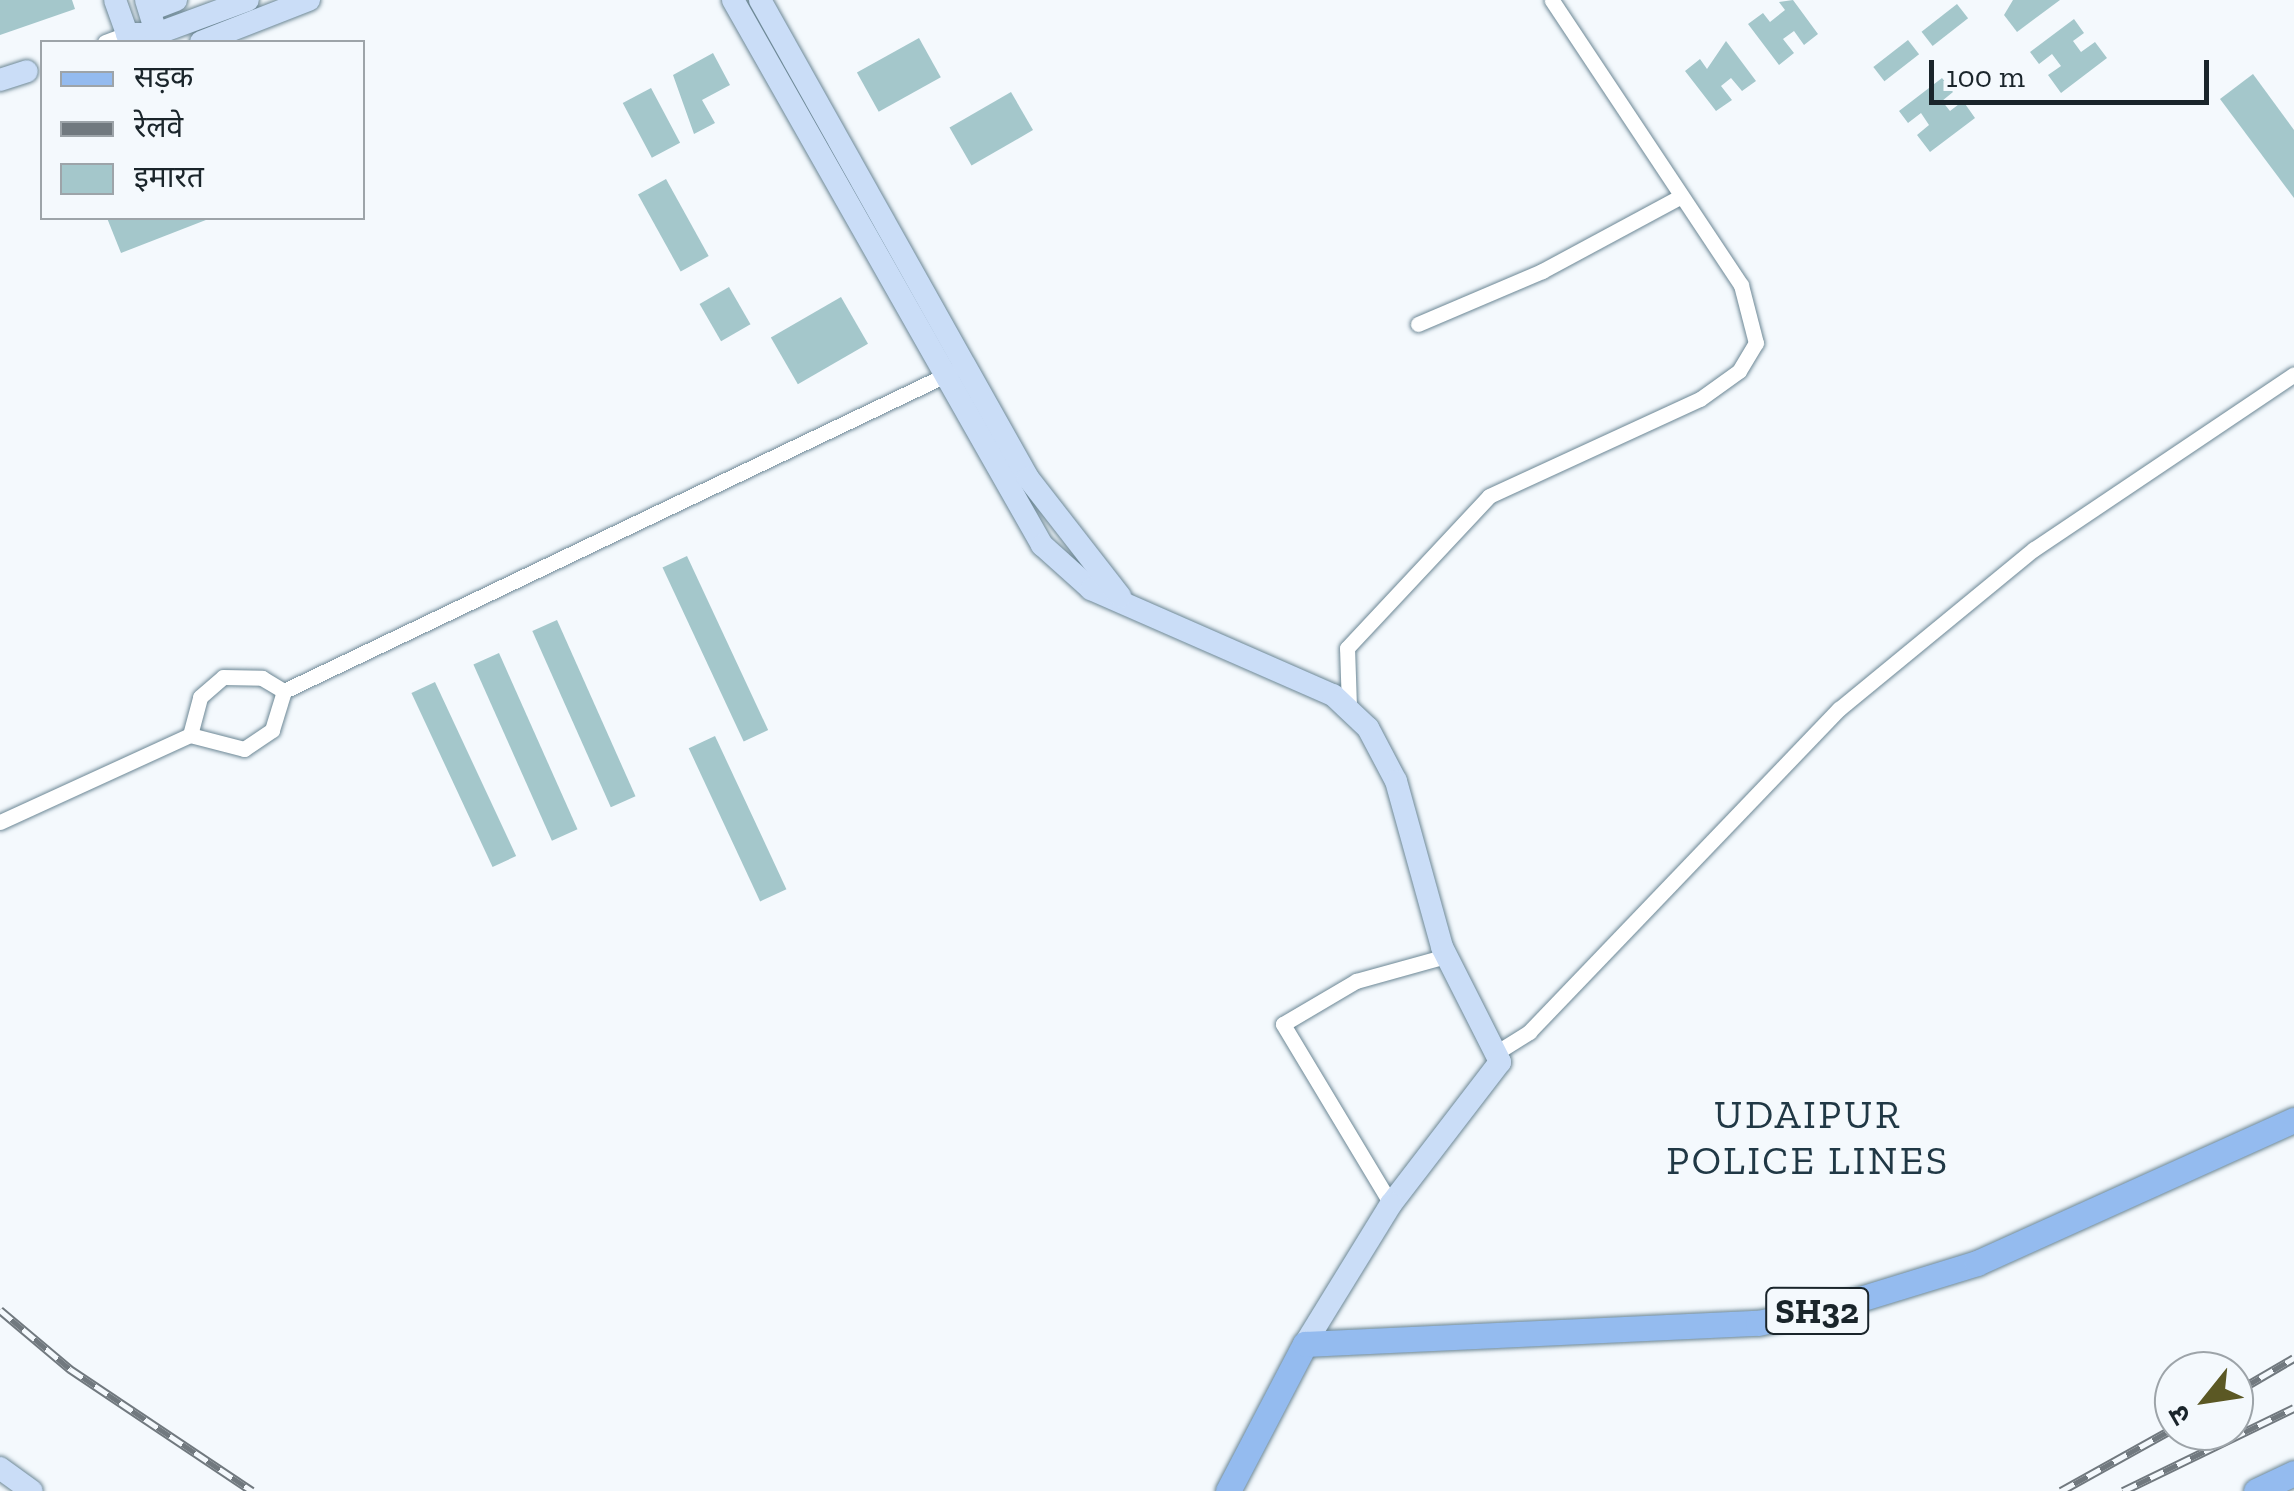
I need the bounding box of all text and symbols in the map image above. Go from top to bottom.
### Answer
legend [40,40,365,220]
scale bar [1934,40,2214,102]
text: सड़क [134,59,193,95]
text: 100 m [1946,59,2025,95]
text: रेलवे [134,109,183,145]
text: इमारत [134,159,204,195]
district label: UDAIPUR POLICE LINES [1666,1090,1950,1184]
road number: SH32 [1764,1281,1870,1341]
north arrow [2154,1351,2254,1451]
text: उ [2161,1400,2198,1431]

